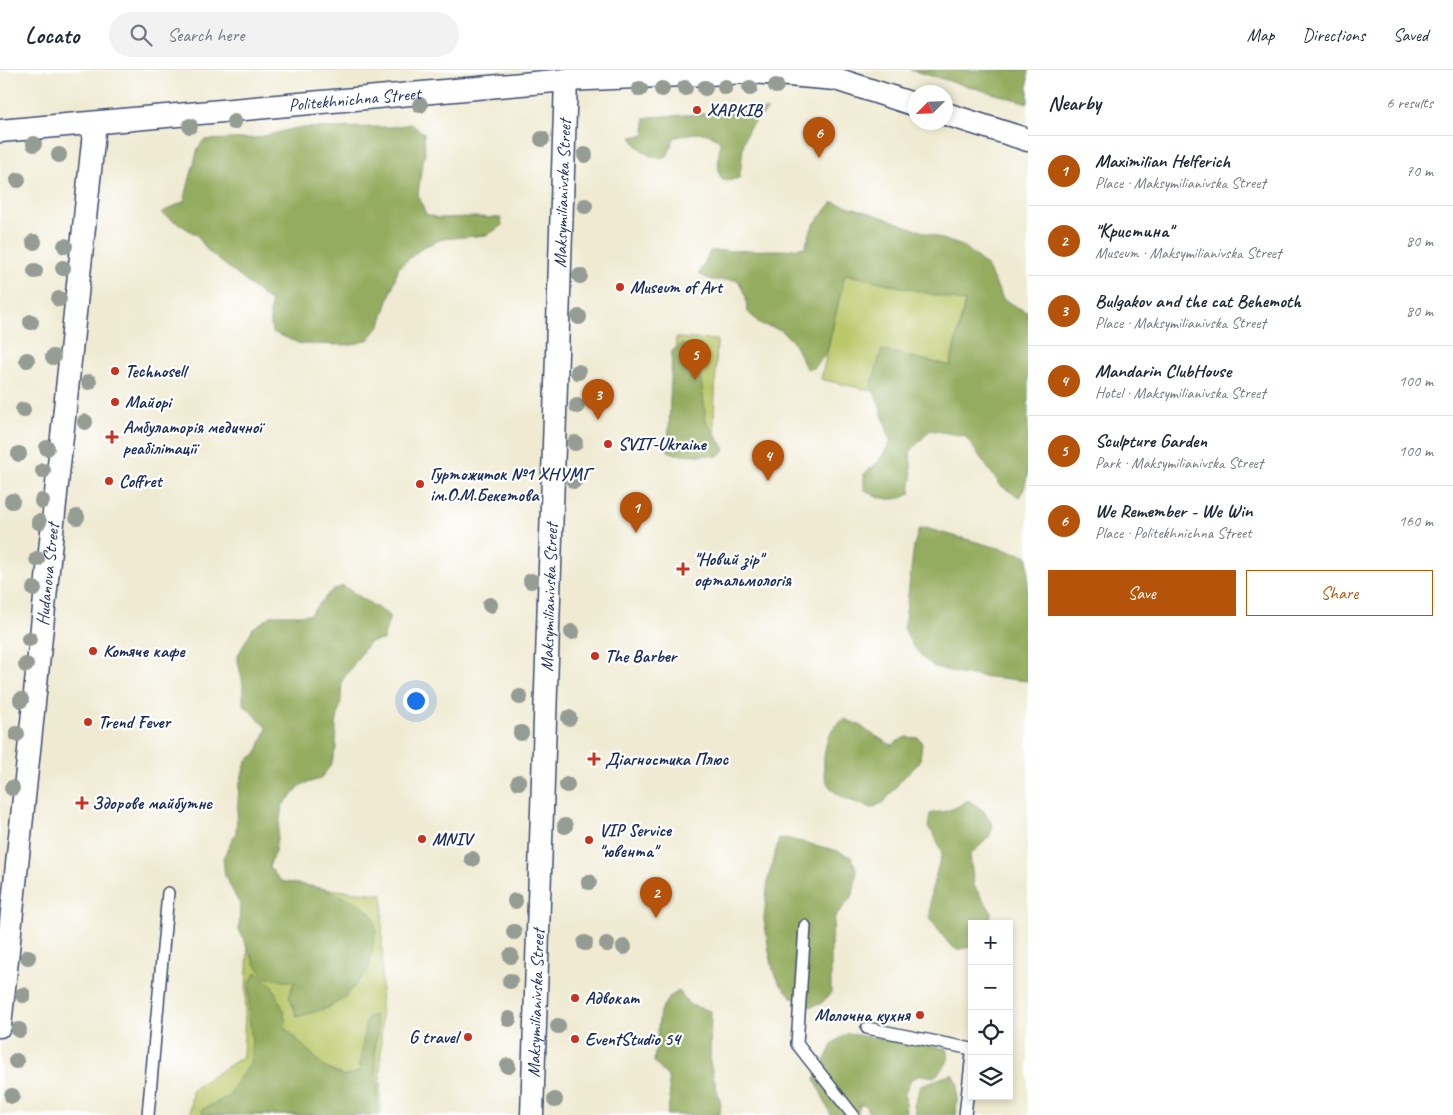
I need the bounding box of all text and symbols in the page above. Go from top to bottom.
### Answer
search box [109,12,459,57]
text: Locato [25,20,79,50]
icon: search [127,21,155,49]
text: Search here [167,23,245,47]
text: Map [1247,24,1274,46]
text: Directions [1302,24,1365,46]
text: Saved [1393,24,1428,46]
street label: Politekhnichna Street [288,82,424,116]
north arrow [908,85,953,130]
text: Nearby [1048,90,1101,116]
text: 6 results [1386,93,1433,113]
place label: ХАРКІВ [707,99,763,121]
marker: ХАРКІВ [691,104,703,116]
street label: Maksymilianivska Street [549,116,576,268]
pin: 6 [803,117,835,158]
text: Maximilian Helferich [1095,149,1230,173]
text: 1 [1060,161,1068,181]
text: 70 m [1406,161,1433,181]
text: Place · Maksymilianivska Street [1095,173,1266,193]
text: "Кристина" [1095,219,1173,243]
text: 2 [1060,231,1068,251]
text: 80 m [1406,231,1433,251]
text: Museum · Maksymilianivska Street [1095,243,1281,263]
place label: Museum of Art [630,276,724,298]
marker: Museum of Art [614,281,626,293]
text: Bulgakov and the cat Behemoth [1095,289,1301,313]
text: 3 [1060,301,1068,321]
text: 80 m [1406,301,1433,321]
text: Place · Maksymilianivska Street [1095,313,1266,333]
pin: 5 [679,339,711,380]
text: Mandarin ClubHouse [1095,359,1231,383]
place label: Technosell [125,360,190,382]
marker: Technosell [109,365,121,377]
text: 4 [1060,371,1068,391]
text: 100 m [1399,371,1433,391]
pin: 3 [582,379,614,420]
text: Hotel · Maksymilianivska Street [1095,383,1266,403]
place label: Майорі [125,391,173,413]
marker: Майорі [109,396,121,408]
place label: Амбулаторія медичної реабілітації [123,416,266,459]
text: Sculpture Garden [1095,429,1207,453]
marker: Амбулаторія медичної реабілітації [105,430,119,444]
place label: SVIT-Ukraine [618,433,708,455]
marker: SVIT-Ukraine [602,438,614,450]
pin: 4 [752,440,784,481]
text: 5 [1061,441,1067,461]
text: 100 m [1399,441,1433,461]
text: Park · Maksymilianivska Street [1095,453,1263,473]
place label: Гуртожиток №1 ХНУМГ ім.О.М.Бекетова [430,463,595,506]
place label: Coffret [119,470,164,492]
marker: Coffret [103,475,115,487]
marker: Гуртожиток №1 ХНУМГ ім.О.М.Бекетова [414,478,426,490]
pin: 1 [620,492,652,533]
text: We Remember - We Win [1095,499,1252,523]
text: 6 [1060,511,1068,531]
text: 160 m [1399,511,1433,531]
street label: Hudanova Street [31,519,64,627]
street label: Maksymilianivska Street [536,520,563,672]
text: Place · Politekhnichna Street [1095,523,1251,543]
place label: "Новий зір" офтальмологія [694,548,792,591]
marker: "Новий зір" офтальмологія [676,562,690,576]
button: Save [1048,570,1236,616]
button: Share [1246,570,1433,616]
place label: Котяче кафе [103,640,186,662]
marker: Котяче кафе [87,645,99,657]
place label: The Barber [605,645,679,667]
marker: The Barber [589,650,601,662]
your location [403,688,429,714]
place label: Trend Fever [98,711,173,733]
marker: Trend Fever [82,716,94,728]
place label: Діагностика Плюс [605,748,730,770]
marker: Діагностика Плюс [587,752,601,766]
place label: Здорове майбутнє [92,792,213,814]
marker: Здорове майбутнє [76,797,88,809]
place label: VIP Service "ювента" [599,819,673,862]
place label: MNIV [432,828,476,850]
marker: MNIV [416,833,428,845]
marker: VIP Service "ювента" [583,834,595,846]
pin: 2 [640,877,672,918]
map controls [968,920,1013,1100]
button: + [968,920,1013,965]
street label: Maksymilianivska Street [522,925,549,1078]
button: − [968,965,1013,1010]
place label: Адвокат [585,987,640,1009]
marker: Адвокат [569,992,581,1004]
place label: Молочна кухня [815,1004,912,1026]
marker: Молочна кухня [914,1009,926,1021]
button: locate [968,1010,1013,1055]
place label: G travel [409,1026,462,1048]
place label: EventStudio 54 [585,1028,682,1050]
marker: G travel [462,1031,474,1043]
marker: EventStudio 54 [569,1033,581,1045]
button: layers [968,1055,1013,1100]

